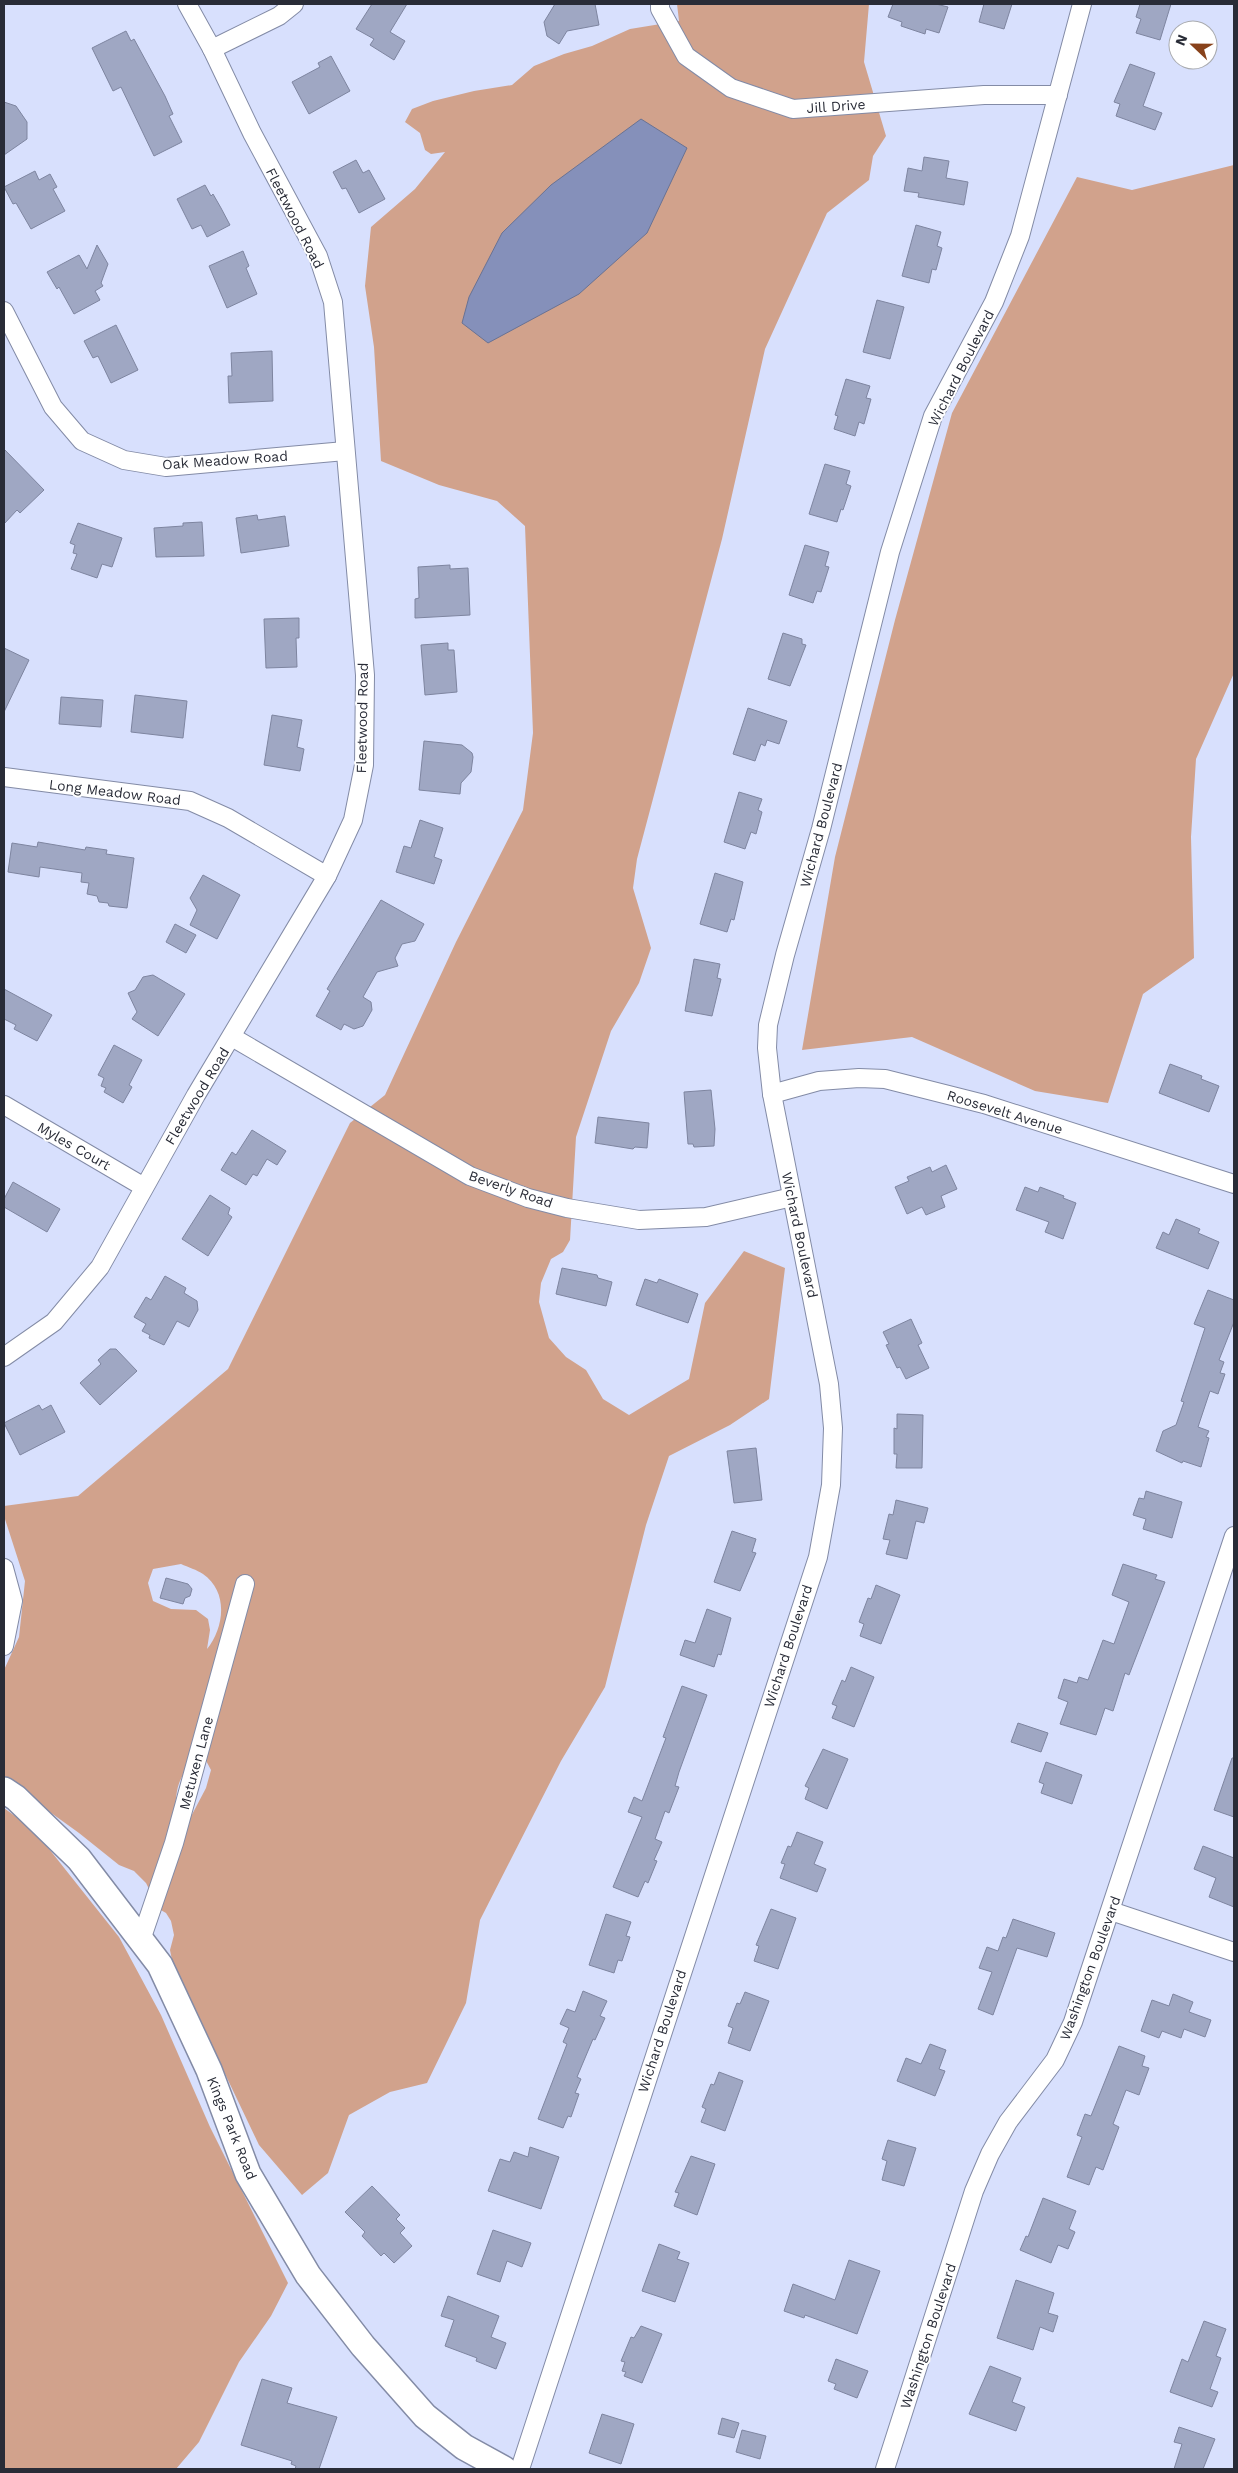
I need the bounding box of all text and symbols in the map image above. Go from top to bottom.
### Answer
north arrow [1168,20,1218,70]
text: N [1172,32,1190,48]
street label: Jill Drive [806,96,866,116]
street label: Fleetwood Road [263,165,327,271]
street label: Wichard Boulevard [925,307,997,429]
street label: Oak Meadow Road [162,448,288,472]
street label: Fleetwood Road [353,663,371,773]
street label: Wichard Boulevard [797,761,845,889]
street label: Long Meadow Road [48,776,182,808]
street label: Fleetwood Road [162,1044,232,1148]
street label: Roosevelt Avenue [945,1087,1065,1137]
street label: Myles Court [35,1119,113,1173]
street label: Beverly Road [467,1167,555,1211]
street label: Wichard Boulevard [779,1171,821,1299]
street label: Wichard Boulevard [761,1583,815,1709]
street label: Metuxen Lane [176,1715,216,1811]
street label: Washington Boulevard [1056,1894,1124,2042]
street label: Wichard Boulevard [635,1968,689,2094]
street label: Kings Park Road [204,2074,260,2182]
street label: Washington Boulevard [897,2261,959,2411]

